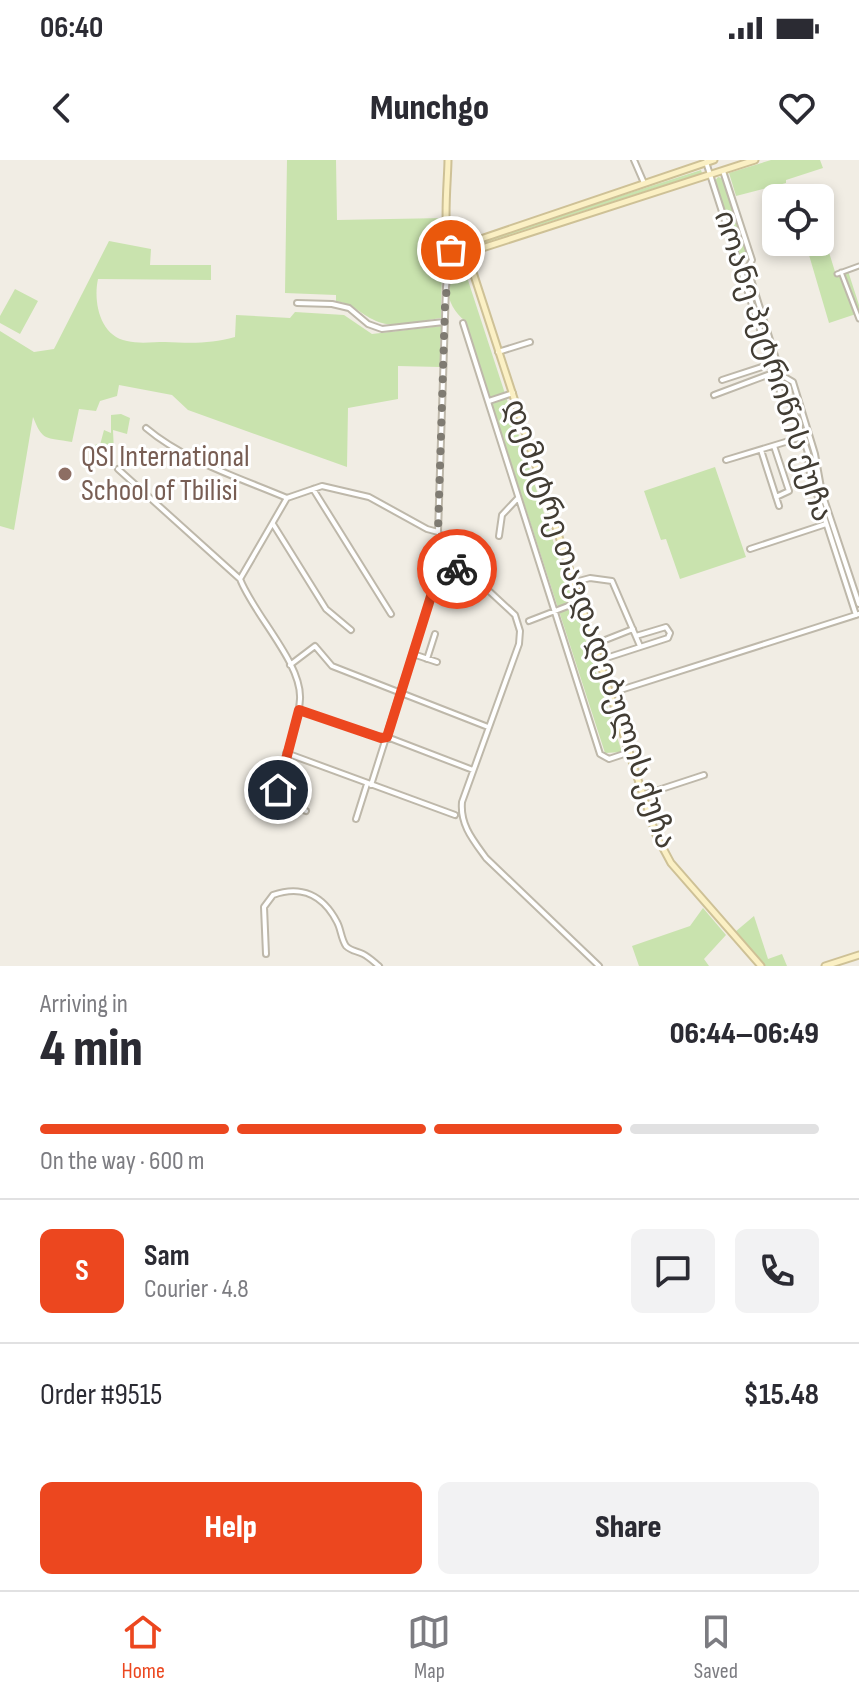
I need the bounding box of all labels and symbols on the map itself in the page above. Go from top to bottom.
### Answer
street label: იოანე პეტრიწის ქუჩა [706,206,840,526]
pin [417,216,485,284]
street label: დემეტრე თავდადებულის ქუჩა [496,394,684,854]
place label: QSI International School of Tbilisi [81,439,250,509]
marker: QSI International School of Tbilisi [56,465,74,483]
courier [417,529,497,609]
pin [244,756,312,824]

